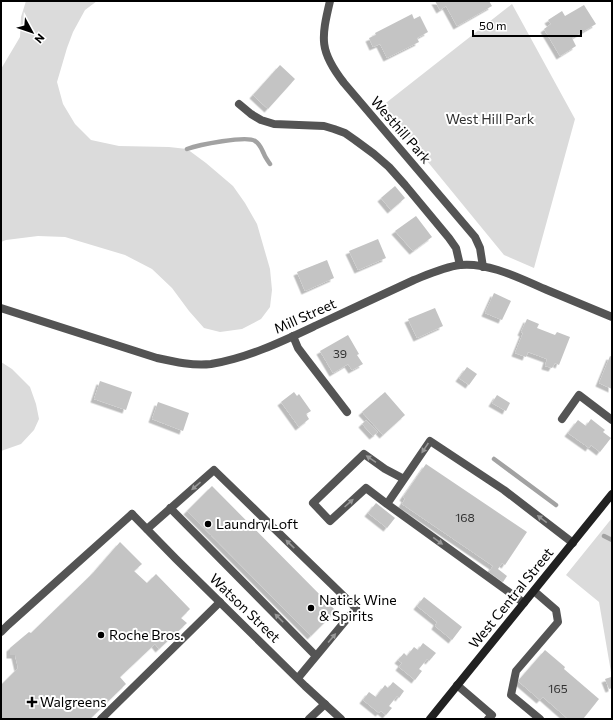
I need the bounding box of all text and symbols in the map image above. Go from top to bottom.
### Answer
north arrow [12,12,52,52]
scale bar [473,12,581,38]
text: 50 m [479,18,507,32]
text: N [32,31,48,46]
street label: Westhill Park [368,93,435,167]
park label: West Hill Park [446,110,535,127]
street label: Mill Street [271,294,339,337]
house number: 39 [333,346,347,360]
one-way arrow [422,442,429,454]
one-way arrow [366,455,376,463]
one-way arrow [191,482,201,491]
one-way arrow [344,498,354,508]
house number: 168 [455,510,475,524]
place label: Laundry Loft [216,515,299,532]
one-way arrow [536,515,547,523]
marker: Laundry Loft [203,519,213,529]
one-way arrow [432,537,443,545]
one-way arrow [285,539,295,549]
street label: West Central Street [465,544,557,652]
street label: Watson Street [206,570,284,646]
place label: Natick Wine & Spirits [319,591,397,624]
marker: Natick Wine & Spirits [306,603,316,613]
one-way arrow [274,613,284,623]
place label: Roche Bros. [109,626,183,643]
marker: Roche Bros. [96,630,106,640]
one-way arrow [327,632,336,643]
house number: 165 [548,681,568,695]
place label: Walgreens [40,693,107,710]
marker: Walgreens [27,697,37,707]

